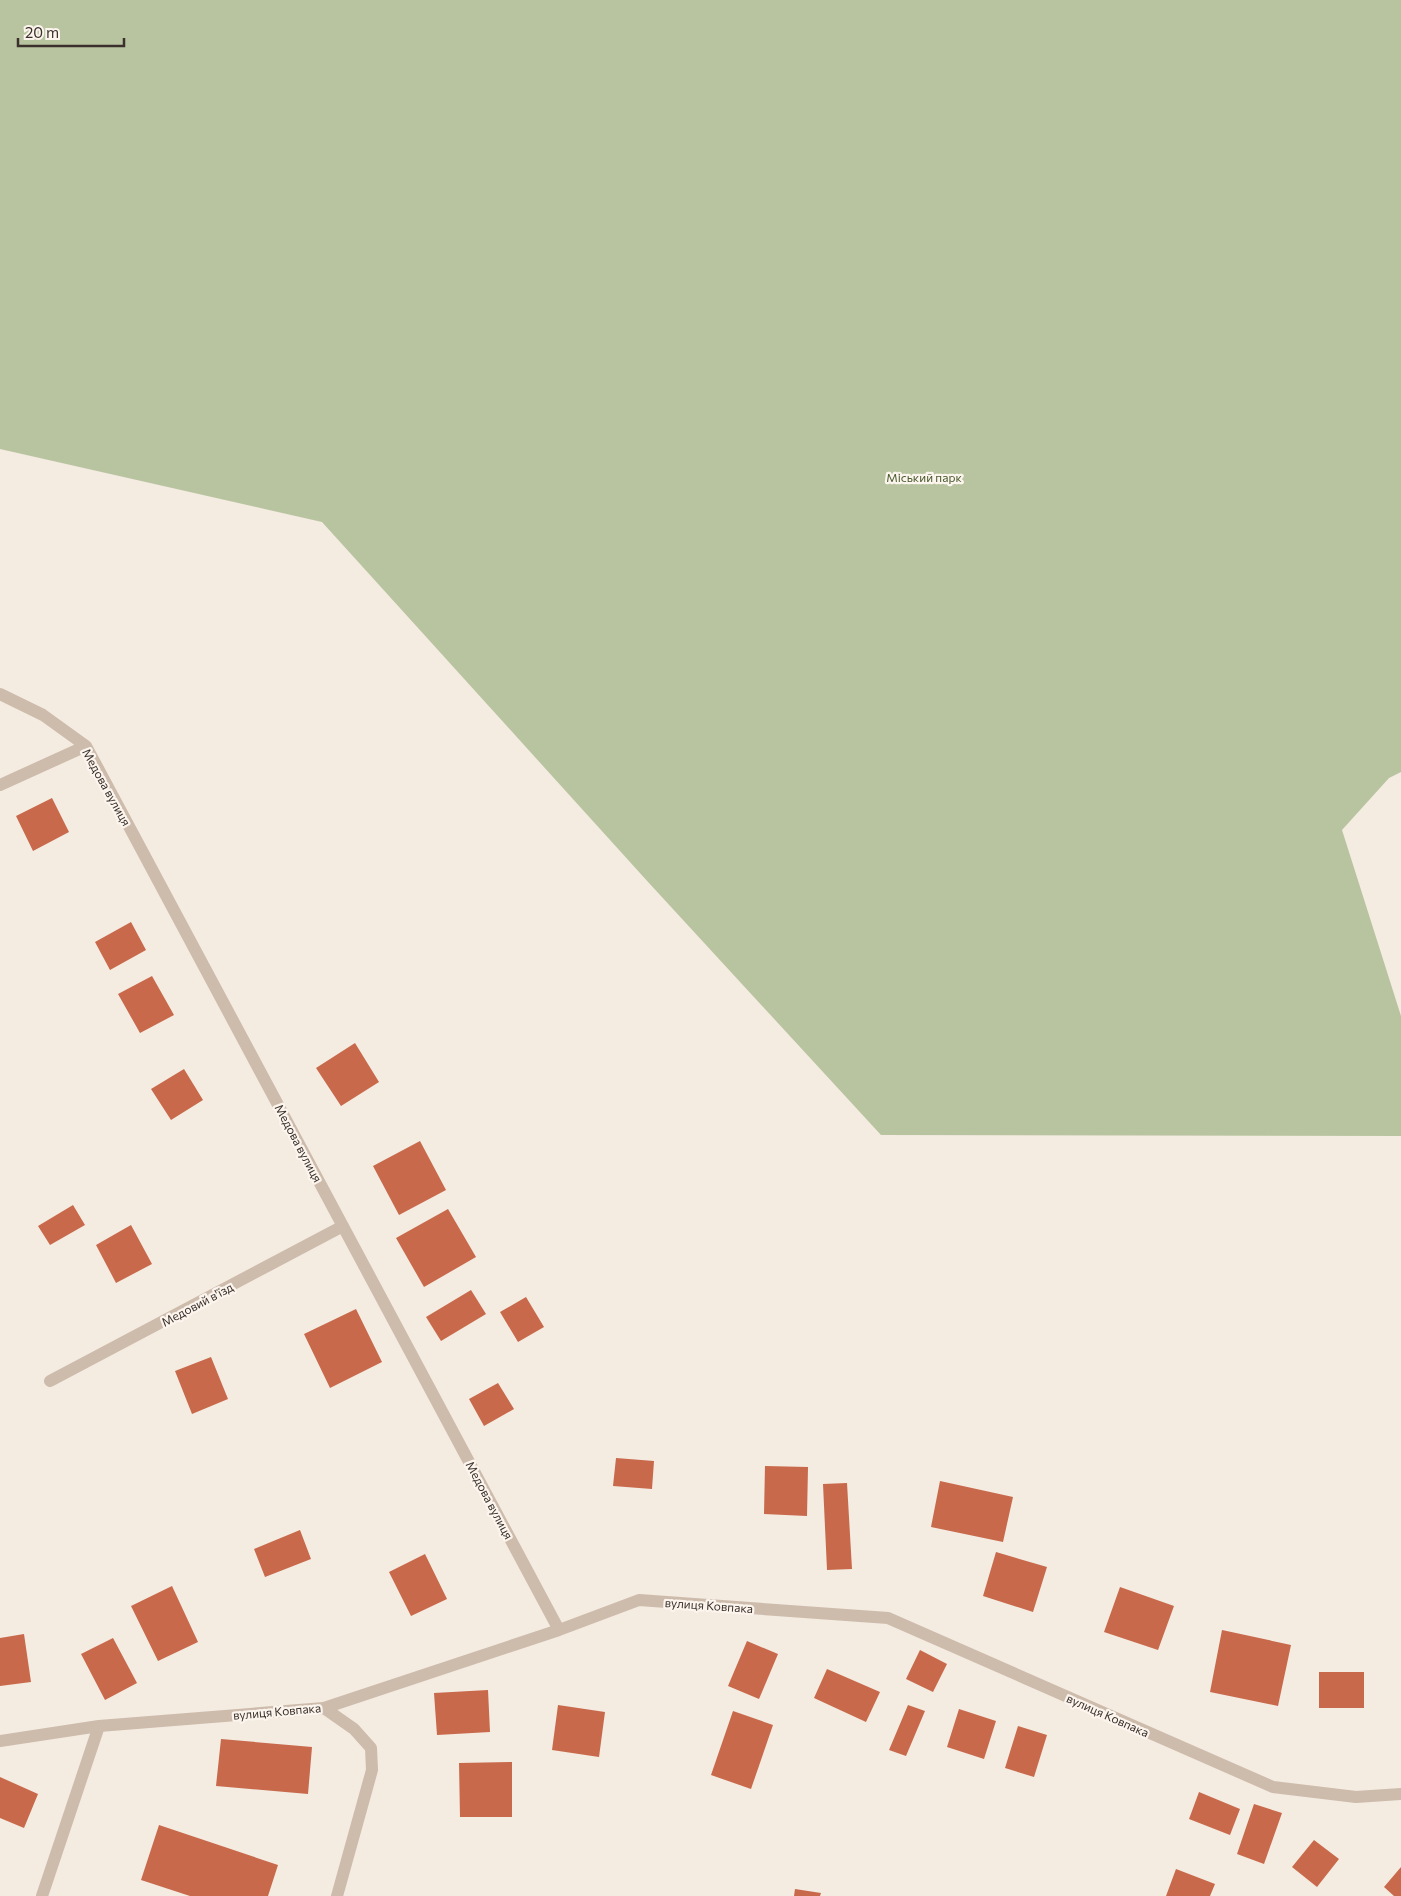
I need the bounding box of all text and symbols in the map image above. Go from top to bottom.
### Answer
scale bar [18,15,124,47]
text: 20 m [25,23,59,41]
park label: Міський парк [886,470,962,484]
street label: Медова вулиця [80,746,134,828]
street label: Медова вулиця [273,1102,325,1184]
street label: Медовий в'їзд [159,1279,235,1329]
street label: Медова вулиця [464,1459,516,1541]
street label: вулиця Ковпака [664,1595,754,1615]
street label: вулиця Ковпака [1065,1691,1151,1739]
street label: вулиця Ковпака [232,1700,322,1722]

